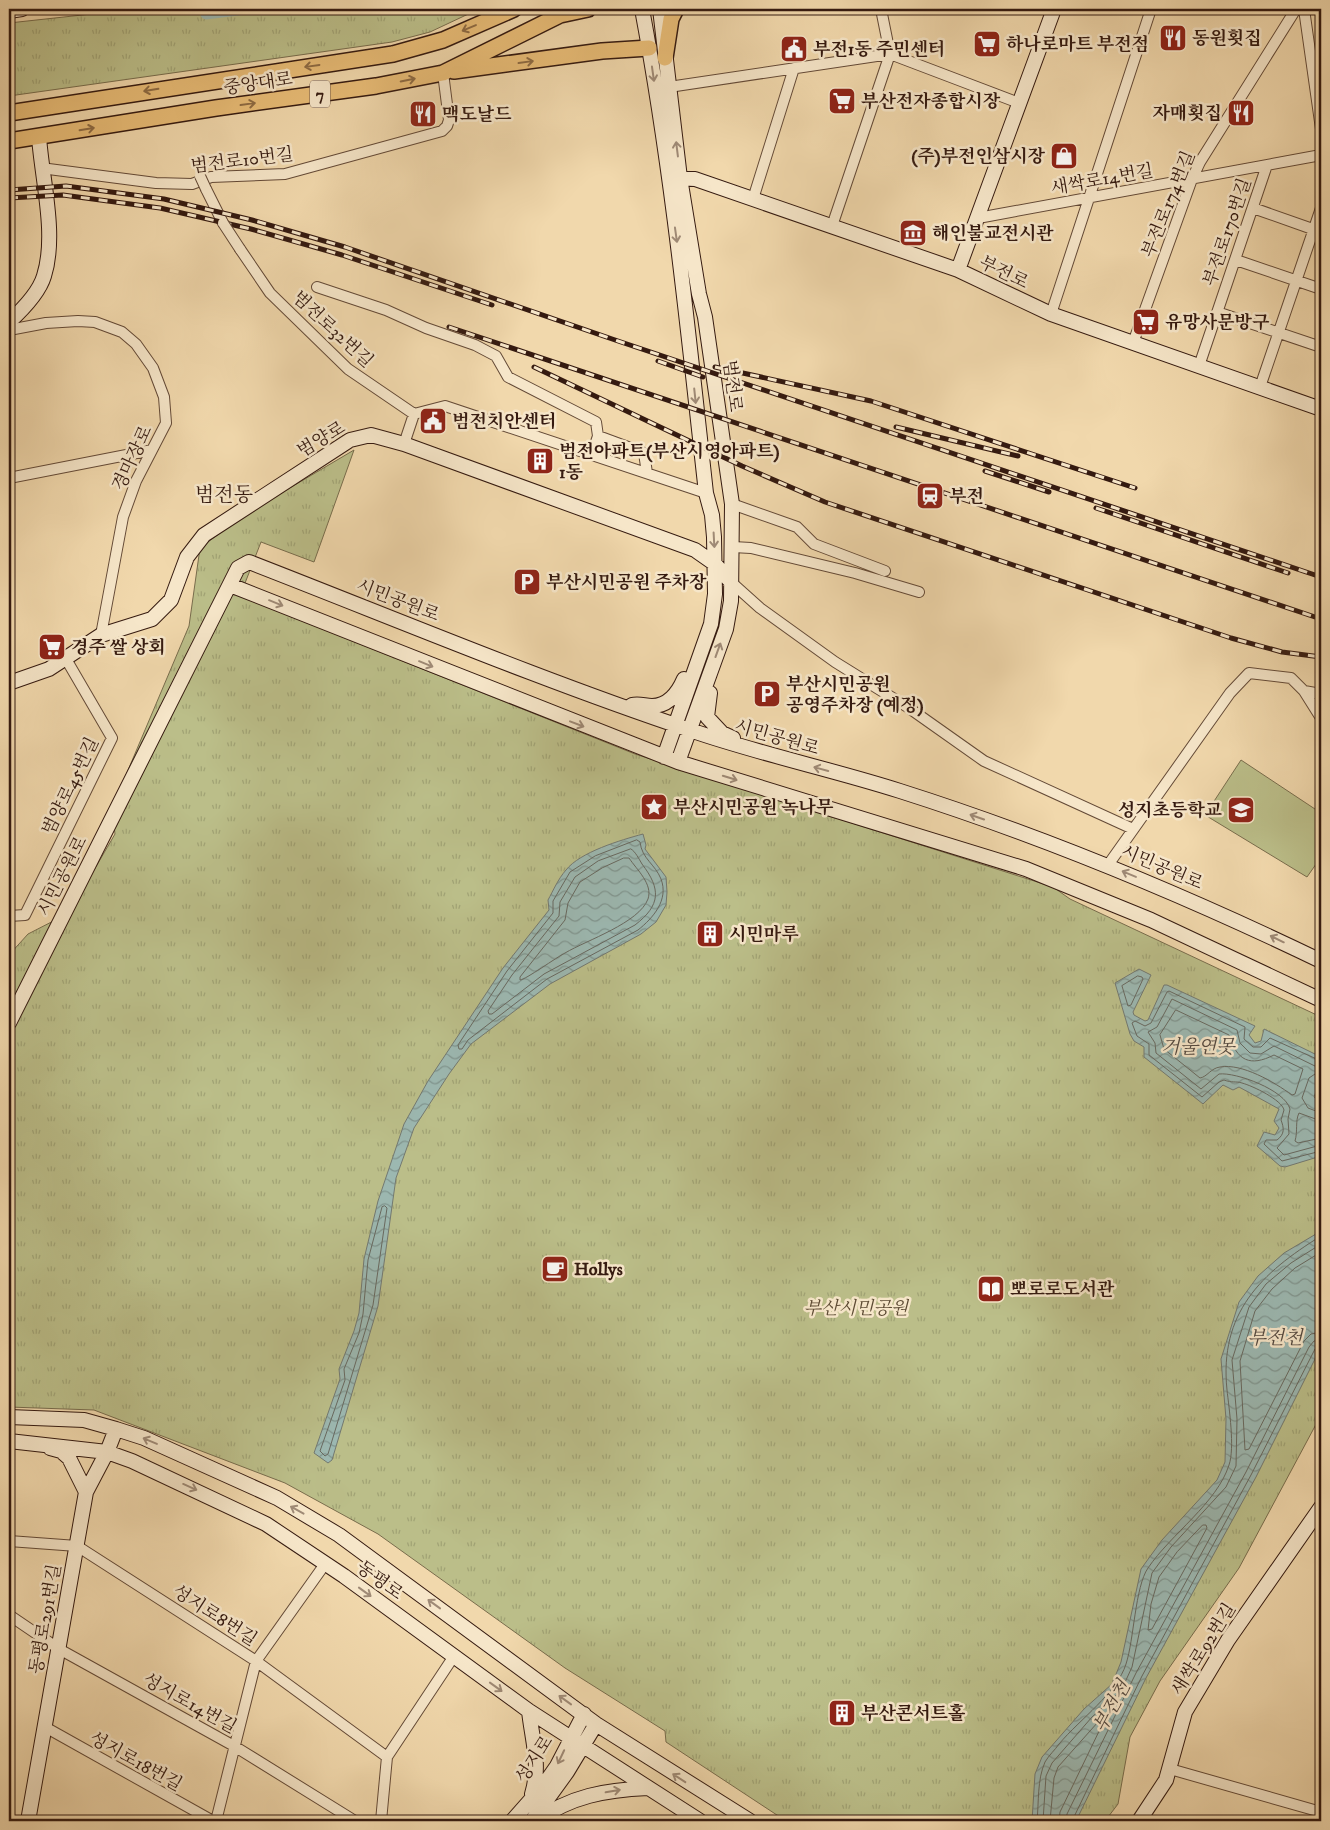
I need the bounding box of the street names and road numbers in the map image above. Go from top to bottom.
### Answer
street label: 중앙대로 [222,68,294,100]
road number: 7 [310,80,330,108]
street label: 범전로10번길 [190,144,295,178]
street label: 부전로174번길 [1138,148,1200,261]
street label: 새싹로14번길 [1049,160,1155,200]
street label: 부전로170번길 [1199,175,1257,289]
street label: 부전로 [975,252,1032,294]
street label: 범전로32번길 [287,287,377,373]
street label: 범전로 [718,359,746,413]
street label: 범양로 [293,417,350,463]
street label: 경마장로 [108,422,158,495]
street label: 시민공원로 [353,575,442,627]
street label: 시민공원로 [732,715,822,761]
street label: 범양로45번길 [38,734,104,839]
street label: 시민공원로 [33,833,92,920]
street label: 시민공원로 [1117,841,1206,895]
street label: 동평로 [352,1557,407,1605]
street label: 동평로291번길 [25,1562,66,1676]
street label: 성지로8번길 [168,1580,261,1651]
street label: 새싹로92번길 [1167,1599,1241,1700]
street label: 성지로14번길 [139,1669,240,1739]
street label: 성지로18번길 [85,1727,186,1796]
street label: 성지로 [511,1732,558,1787]

